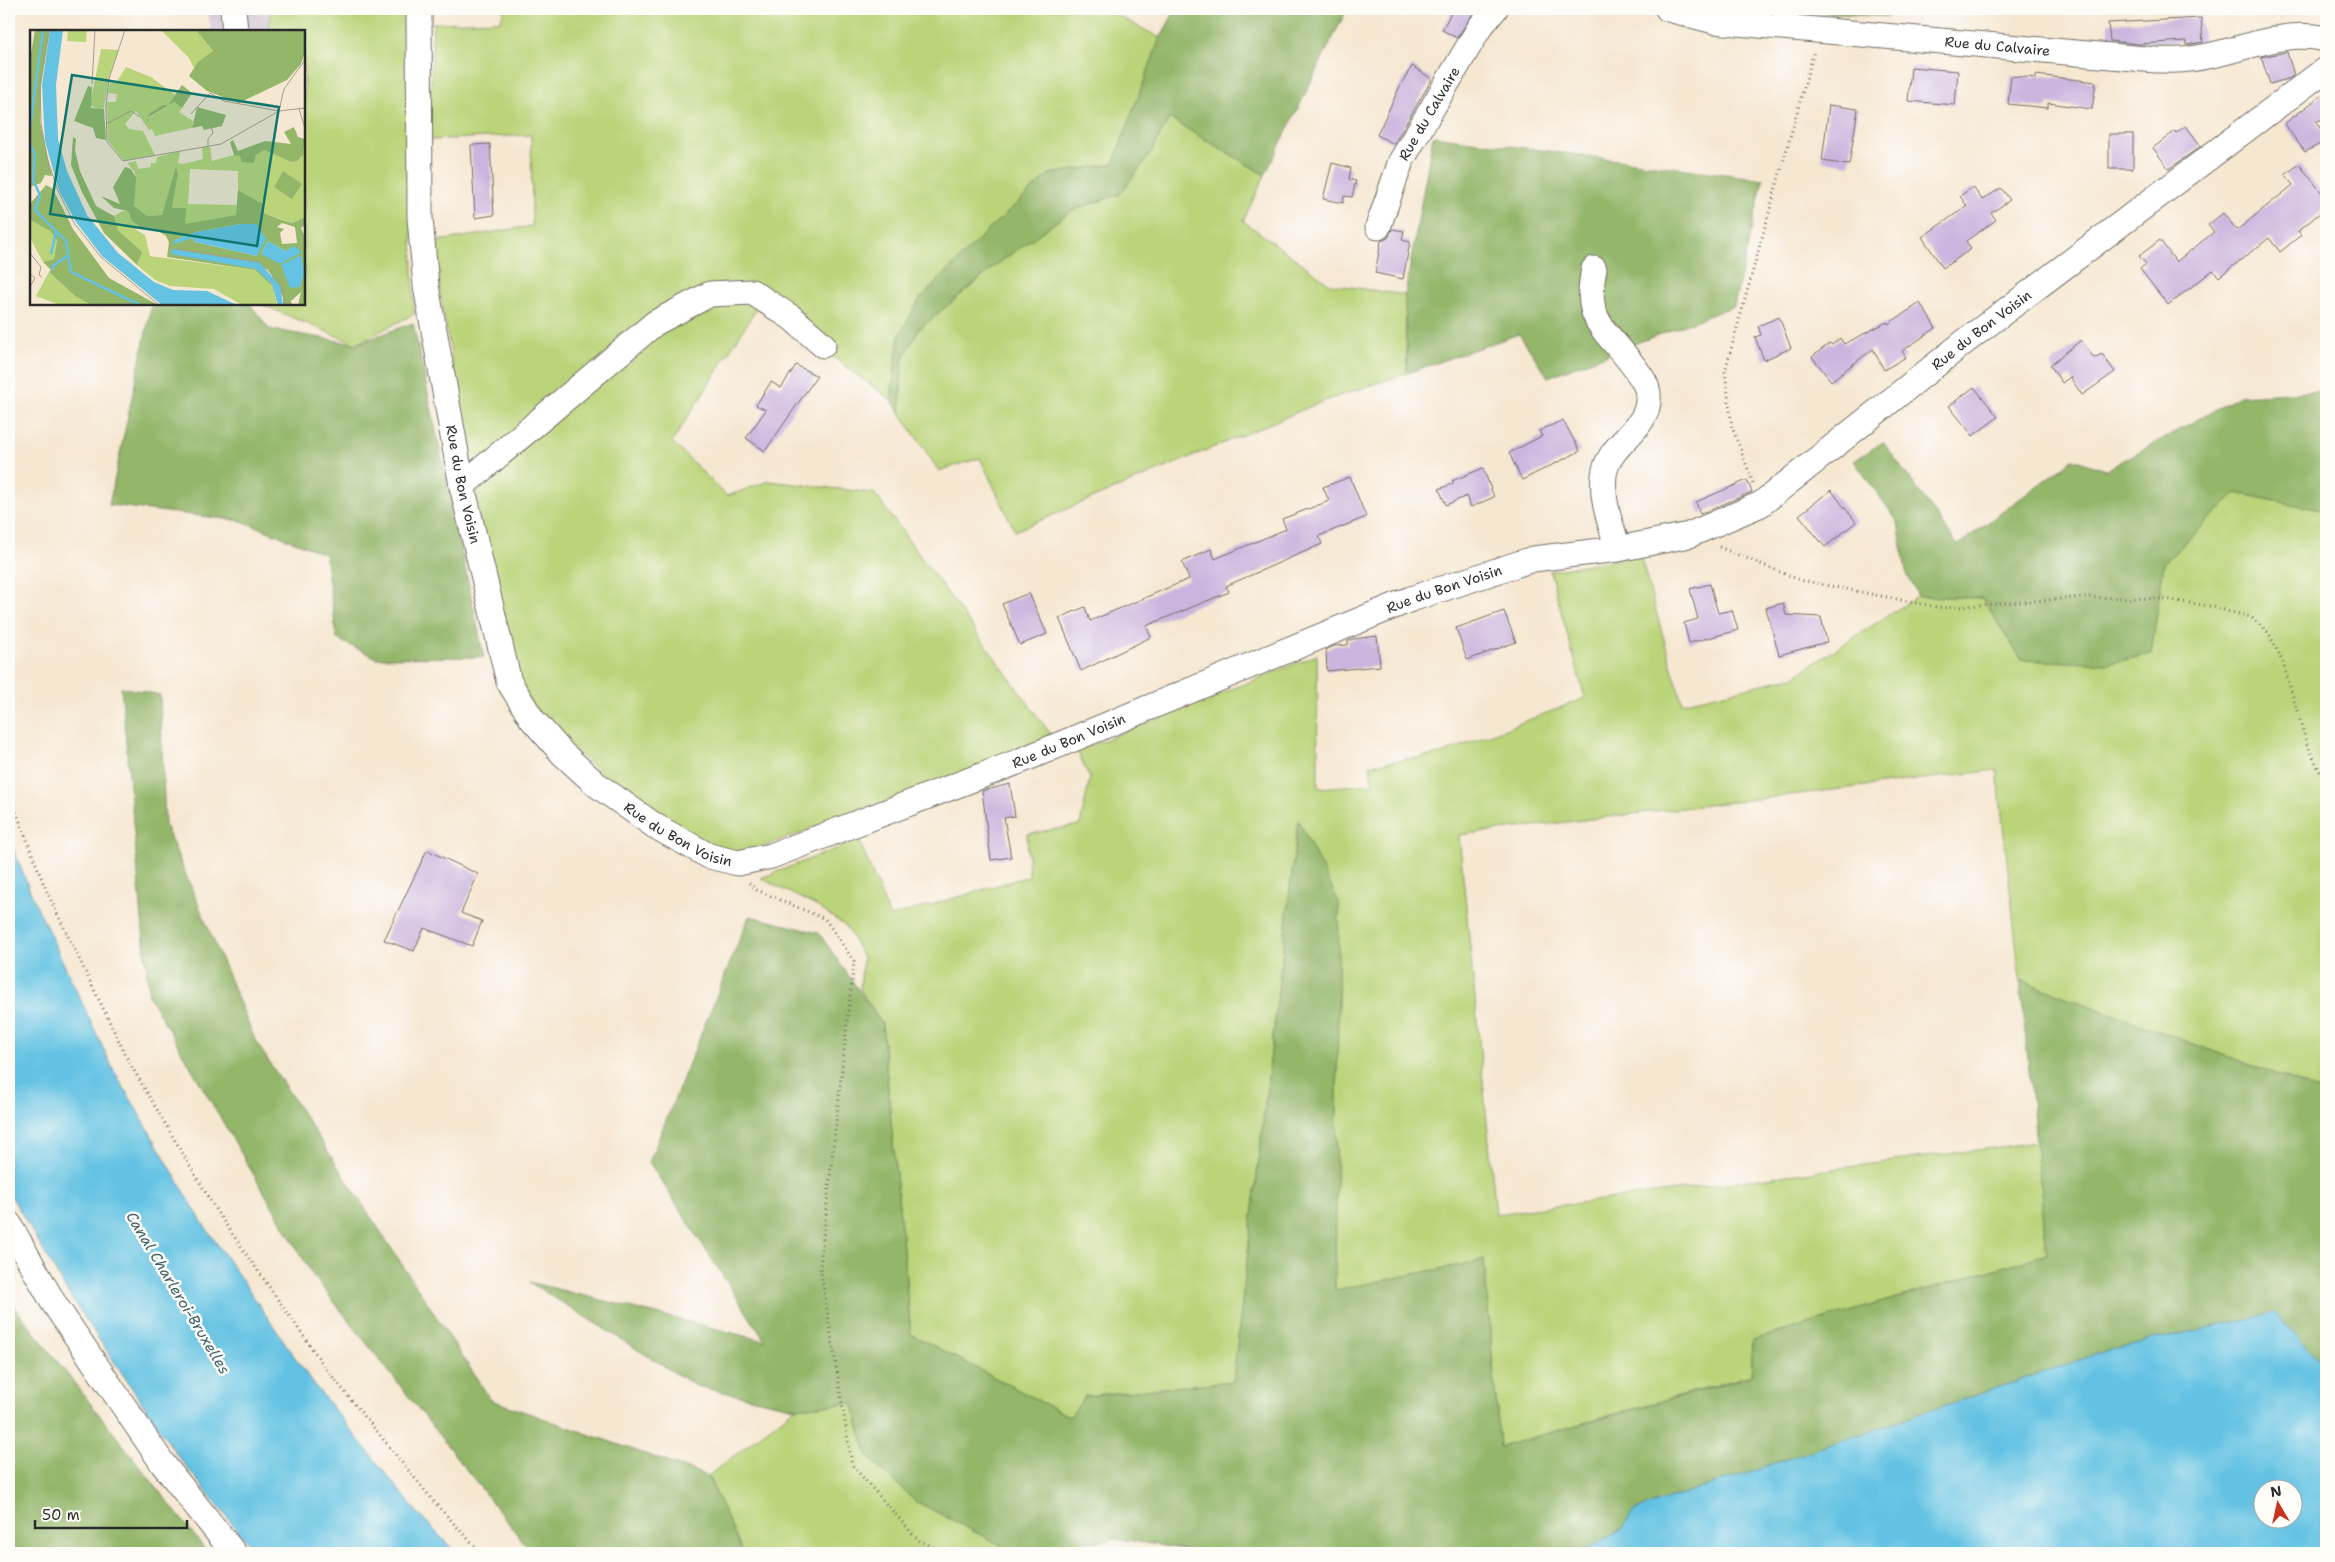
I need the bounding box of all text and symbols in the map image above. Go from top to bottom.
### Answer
inset map [30,30,305,305]
street label: Rue du Calvaire [1944,32,2051,60]
street label: Rue du Calvaire [1394,63,1464,164]
street label: Rue du Bon Voisin [1928,286,2035,374]
street label: Rue du Bon Voisin [442,423,485,546]
street label: Rue du Bon Voisin [1384,561,1504,617]
street label: Rue du Bon Voisin [1010,709,1128,772]
street label: Rue du Bon Voisin [620,798,734,870]
water label: Canal Charleroi-Bruxelles [121,1208,235,1378]
north arrow [2252,1480,2302,1530]
text: N [2269,1481,2283,1501]
scale bar [35,1497,188,1529]
text: 50 m [42,1505,80,1525]

